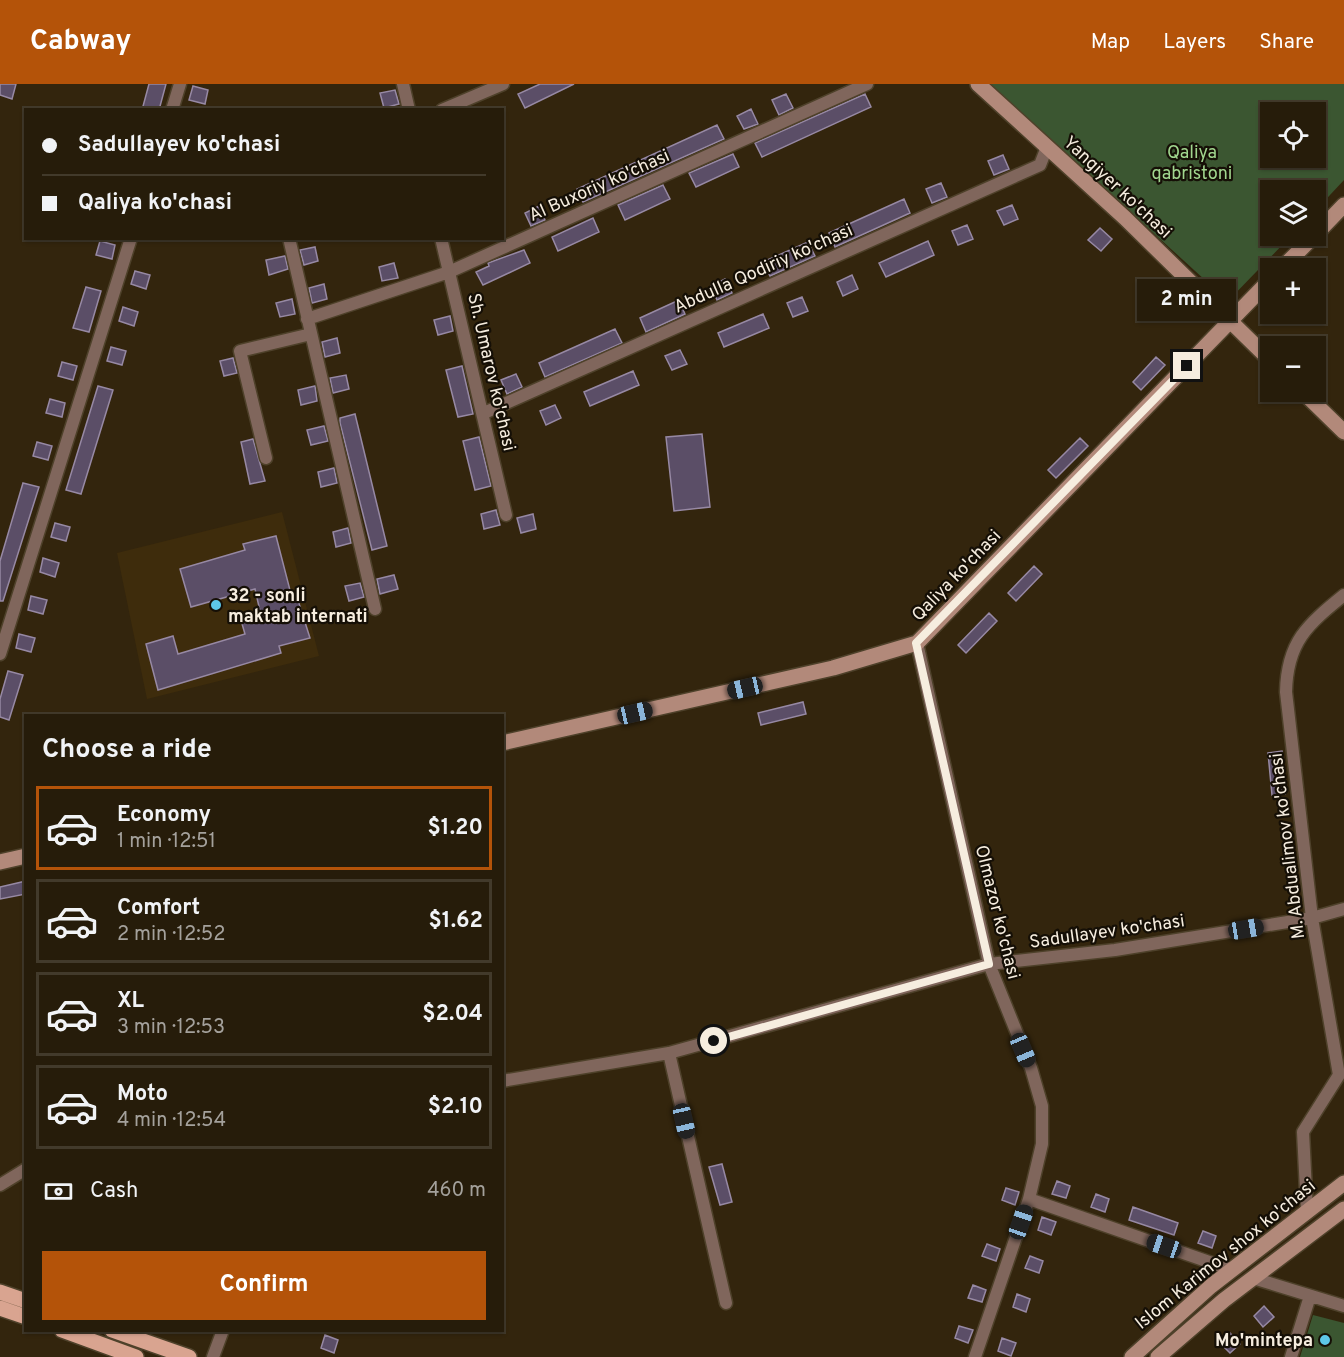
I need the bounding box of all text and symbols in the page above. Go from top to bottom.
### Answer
text: Cabway [30,24,131,60]
text: Map [1091,29,1130,56]
text: Layers [1163,29,1226,56]
text: Share [1259,29,1314,56]
map controls [1260,102,1326,402]
button: locate [1260,102,1326,168]
text: Sadullayev ko'chasi [78,132,280,159]
street label: Yangiyer ko'chasi [1058,132,1176,244]
park label: Qaliya qabristoni [1152,142,1232,186]
street label: Al Buxoriy ko'chasi [526,145,674,228]
button: layers [1260,180,1326,246]
text: Qaliya ko'chasi [78,190,232,217]
street label: Abdulla Qodiriy ko'chasi [670,219,857,319]
button: + [1260,258,1326,324]
callout: 2 min [1138,279,1236,321]
text: 2 min [1160,287,1213,313]
street label: Sh. Umarov ko'chasi [461,291,520,454]
button: − [1260,336,1326,402]
route end [1173,352,1200,379]
street label: Qaliya ko'chasi [907,525,1007,627]
place label: 32 - sonli maktab internati [228,585,368,629]
marker: 32 - sonli maktab internati [209,598,223,612]
car [725,675,765,701]
car [615,700,655,726]
text: Choose a ride [42,733,212,767]
street label: M. Abdualimov ko'chasi [1266,751,1311,940]
icon: car [45,801,99,855]
text: Economy [117,802,211,829]
text: $1.20 [428,815,483,842]
text: 1 min · 12:51 [117,829,216,855]
street label: Olmazor ko'chasi [969,843,1024,982]
icon: car [45,894,99,948]
text: Comfort [117,895,200,922]
text: $1.62 [428,908,483,935]
street label: Sadullayev ko'chasi [1028,910,1186,955]
car [1227,917,1265,941]
text: 2 min · 12:52 [117,922,225,948]
icon: car [45,987,99,1041]
text: XL [117,988,144,1015]
text: $2.04 [422,1001,483,1028]
text: 3 min · 12:53 [117,1015,225,1041]
route start [700,1027,727,1054]
car [1008,1030,1038,1070]
icon: car [45,1080,99,1134]
text: Moto [117,1081,168,1108]
text: $2.10 [428,1094,483,1121]
car [671,1101,697,1141]
text: 4 min · 12:54 [117,1108,226,1134]
icon: cash [42,1175,75,1208]
street label: Islom Karimov shox ko'chasi [1131,1175,1321,1335]
text: Cash [90,1178,139,1205]
text: 460 m [427,1178,486,1204]
car [1007,1202,1035,1242]
car [1144,1232,1184,1260]
button: Confirm [42,1251,486,1320]
place label: Mo'mintepa [1215,1330,1313,1353]
marker: Mo'mintepa [1318,1333,1332,1347]

